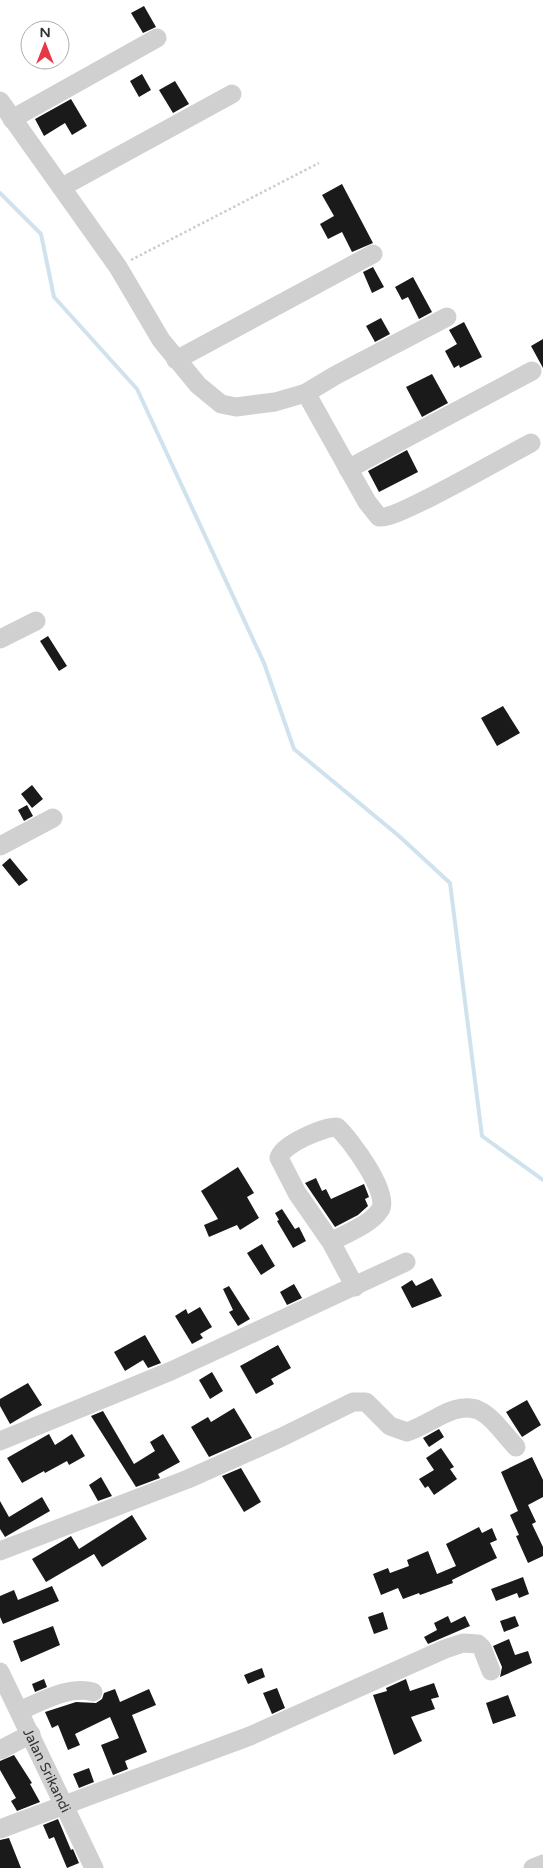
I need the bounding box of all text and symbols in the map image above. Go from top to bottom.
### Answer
north arrow [20,20,70,70]
text: N [39,24,51,41]
street label: Jalan Srikandi [20,1725,75,1815]

